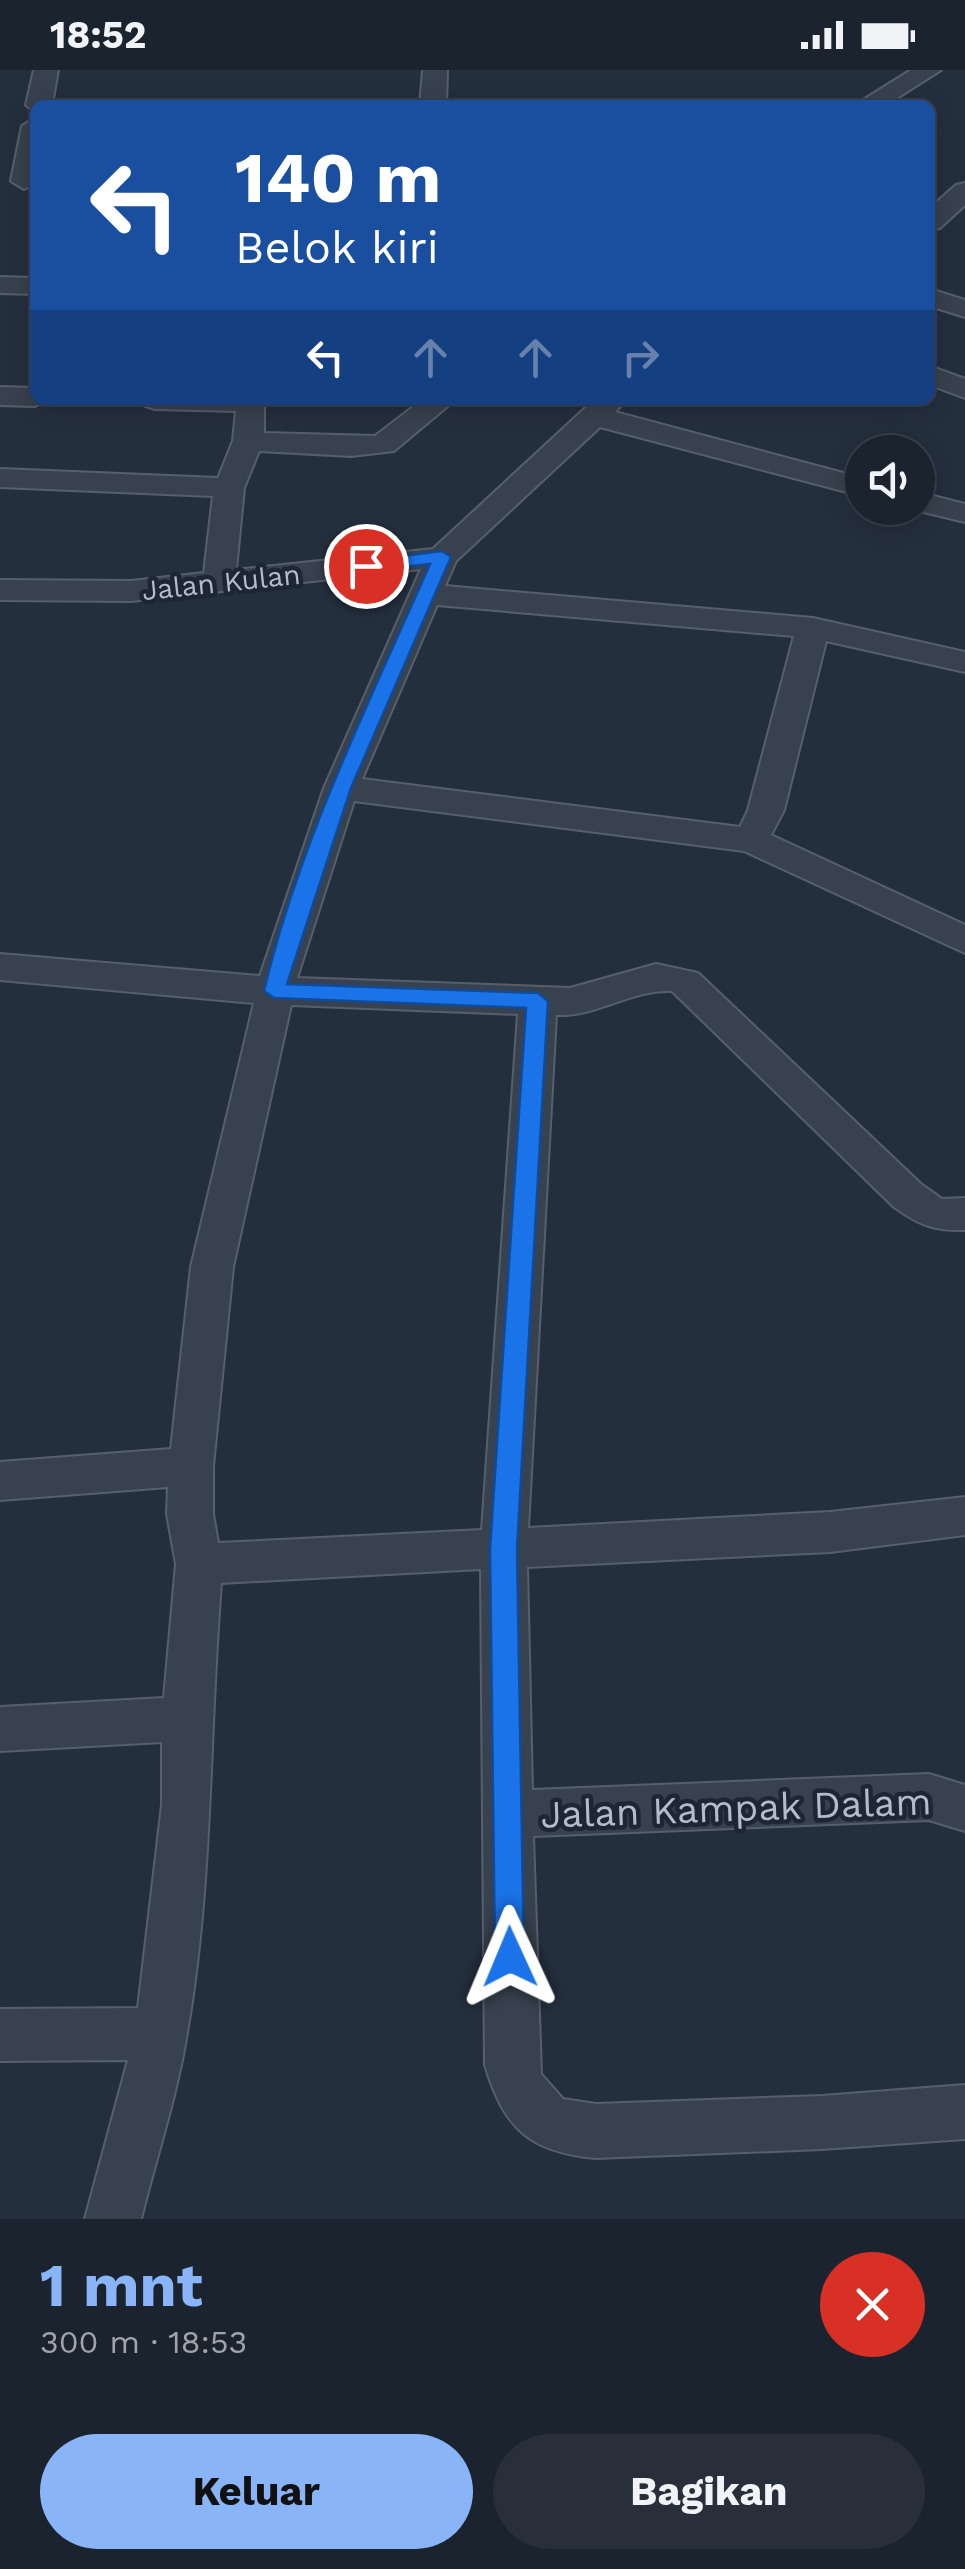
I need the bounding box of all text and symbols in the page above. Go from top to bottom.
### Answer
text: 18:52 [50,13,146,57]
text: 140 m [235,137,441,219]
icon: left [70,140,200,270]
text: Belok kiri [235,221,439,274]
icon: left [298,330,353,385]
icon: ahead [403,330,458,385]
icon: ahead [508,330,563,385]
icon: right [613,330,668,385]
map controls [845,435,935,525]
button: sound [845,435,935,525]
pin [324,524,409,609]
icon: arrive [339,539,394,594]
street label: Jalan Kulan [140,558,302,607]
street label: Jalan Kampak Dalam [540,1779,932,1837]
position arrow [458,1905,562,2009]
text: 1 mnt [40,2250,203,2321]
button: close [820,2252,925,2357]
text: 300 m · 18:53 [40,2323,247,2361]
button: Keluar [40,2434,473,2549]
button: Bagikan [493,2434,925,2549]

